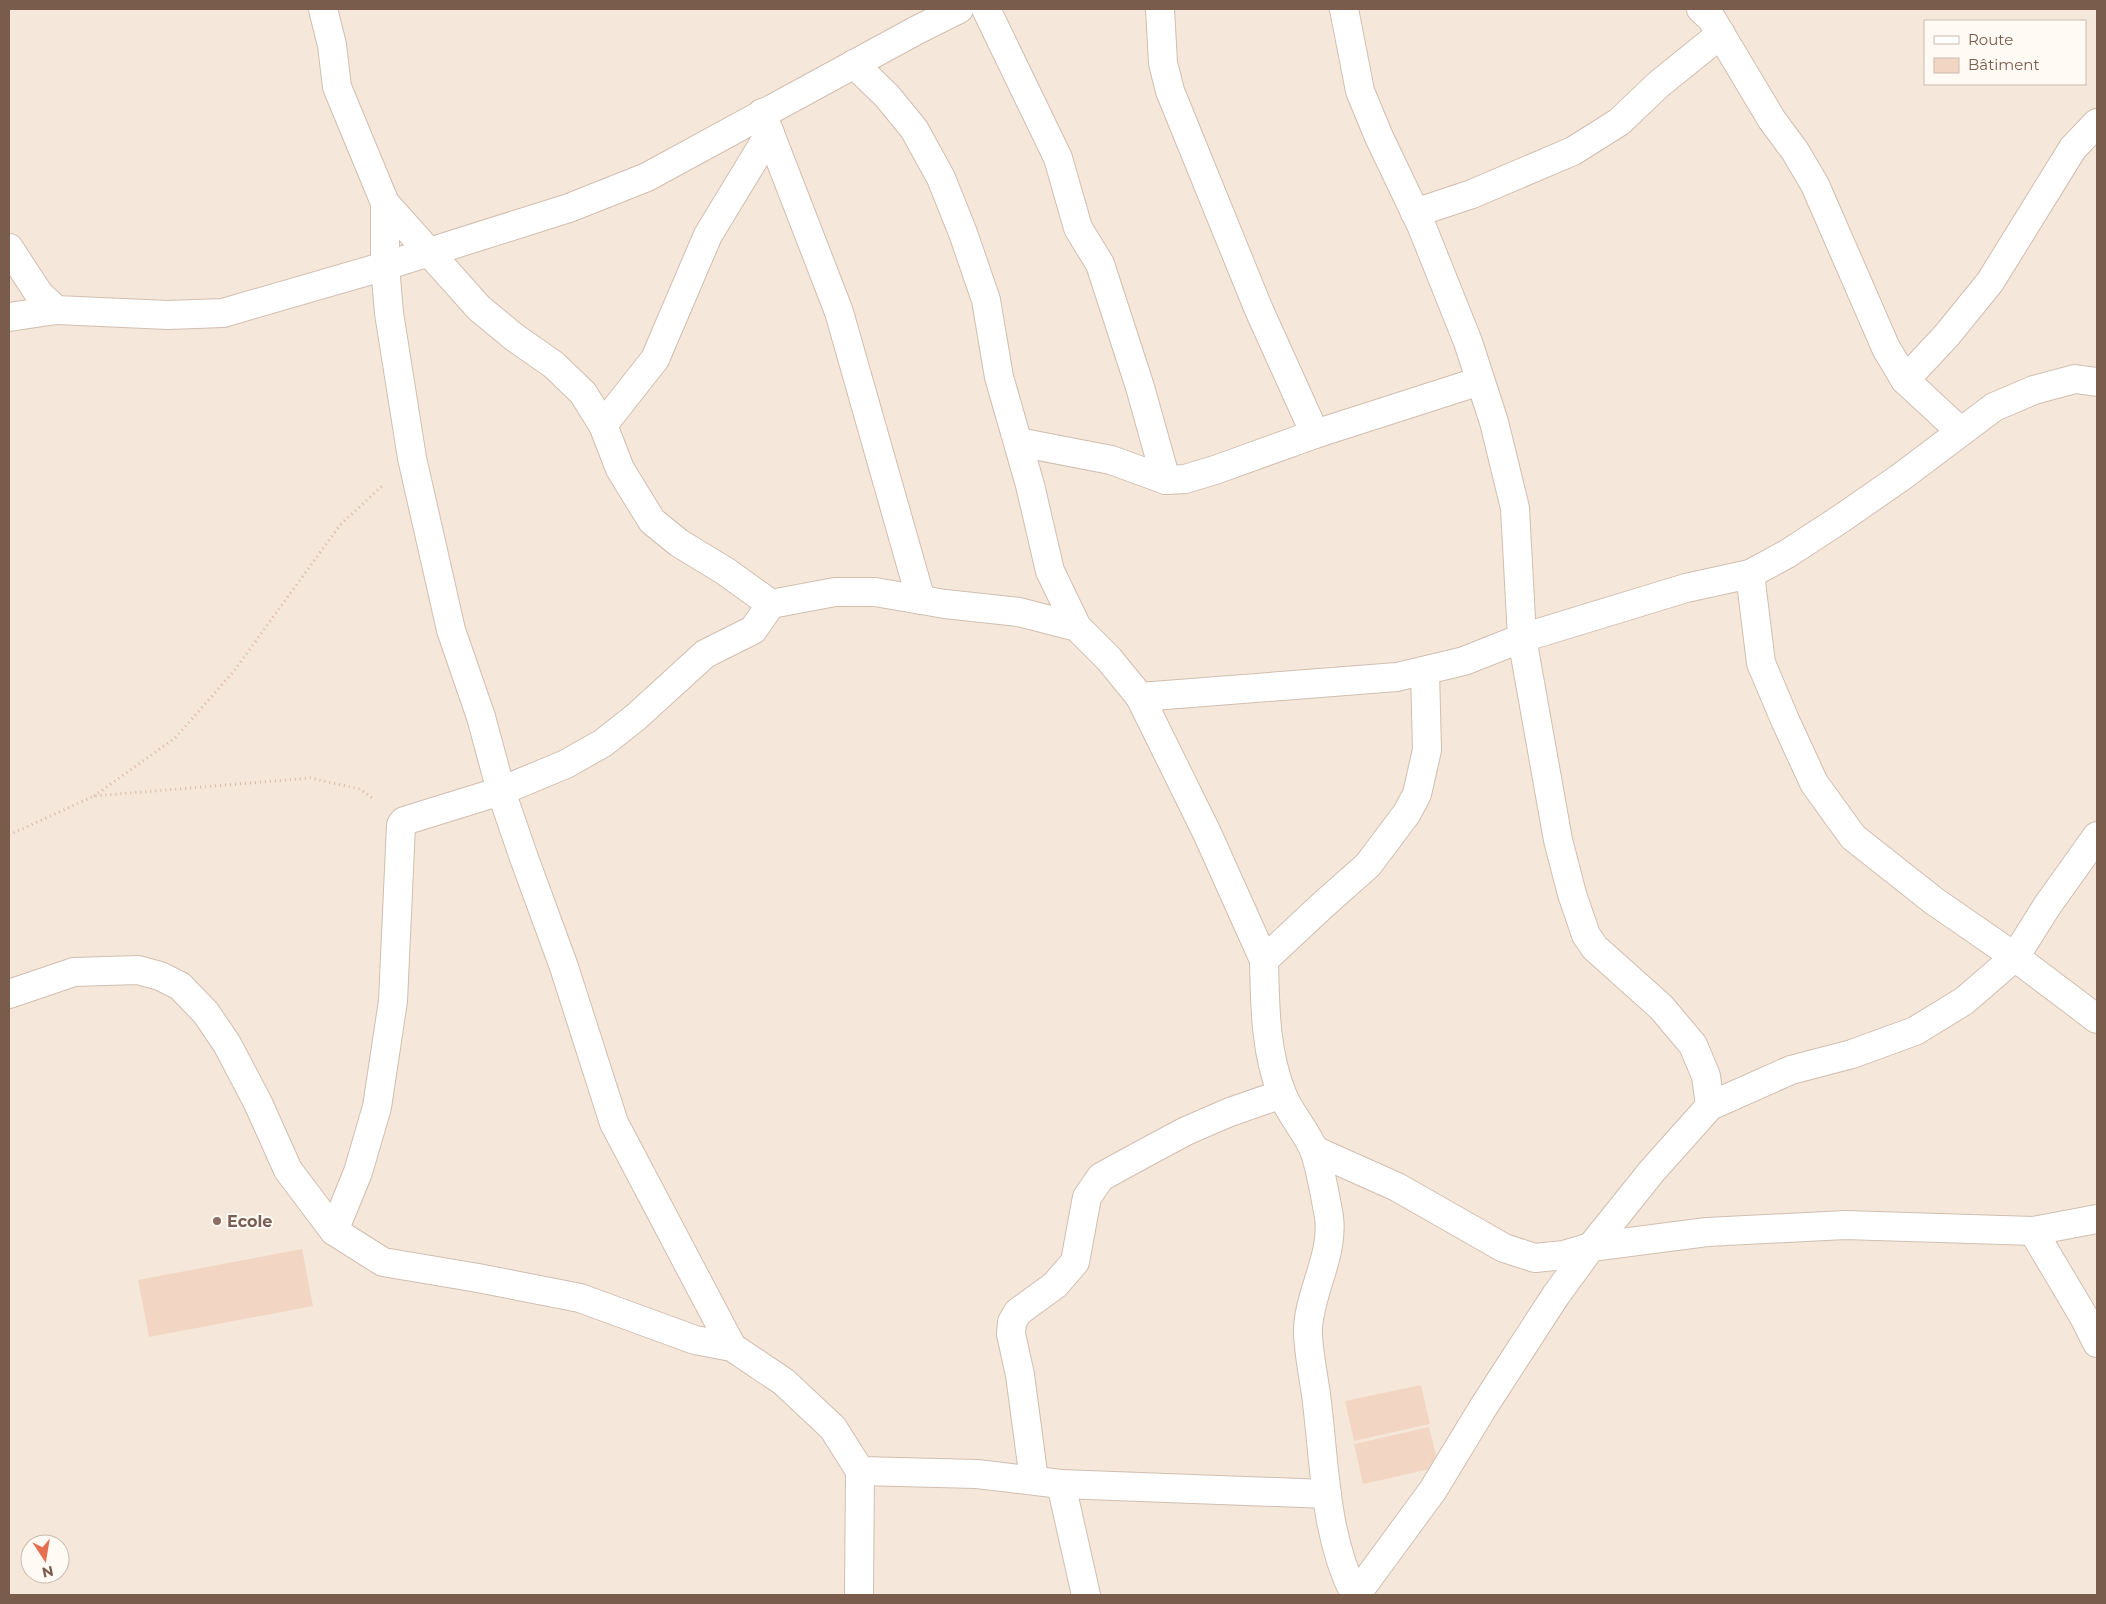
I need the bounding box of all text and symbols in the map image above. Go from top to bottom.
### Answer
legend [1924,20,2086,85]
text: Route [1968,30,2013,49]
text: Bâtiment [1968,55,2040,74]
place label: Ecole [227,1212,272,1231]
marker: Ecole [211,1215,223,1227]
north arrow [20,1534,70,1584]
text: N [40,1562,55,1582]

